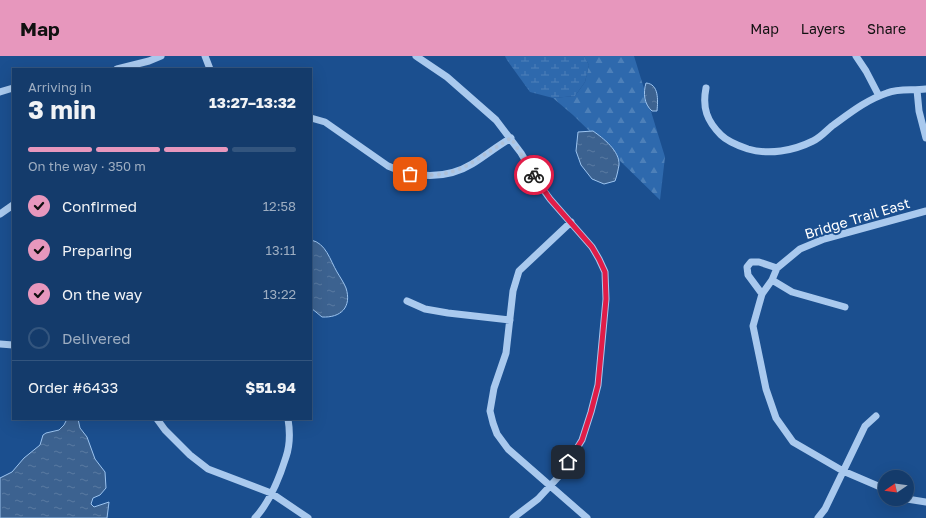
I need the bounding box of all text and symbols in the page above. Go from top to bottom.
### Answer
text: Map [20,17,60,40]
text: Map [750,20,779,37]
text: Layers [801,20,845,37]
text: Share [867,20,906,37]
text: Arriving in [28,79,92,95]
text: 13:27–13:32 [209,93,296,111]
text: 3 min [28,94,96,125]
courier [514,155,554,195]
pin [393,157,427,191]
text: On the way · 350 m [28,158,146,174]
icon: bag [399,163,421,185]
icon: bike [523,164,545,186]
street label: Bridge Trail East [802,194,912,242]
icon: check [28,195,50,217]
text: Confirmed [62,197,137,215]
text: 12:58 [263,198,296,214]
icon: check [28,239,50,261]
text: Preparing [62,241,132,259]
text: 13:11 [266,242,296,258]
icon: check [28,283,50,305]
text: On the way [62,285,142,303]
text: 13:22 [263,286,296,302]
text: Delivered [62,329,130,347]
text: Order #6433 [28,378,118,396]
text: $51.94 [245,378,296,396]
pin [551,445,585,479]
icon: home [557,451,579,473]
north arrow [878,470,914,506]
map controls [878,470,914,506]

